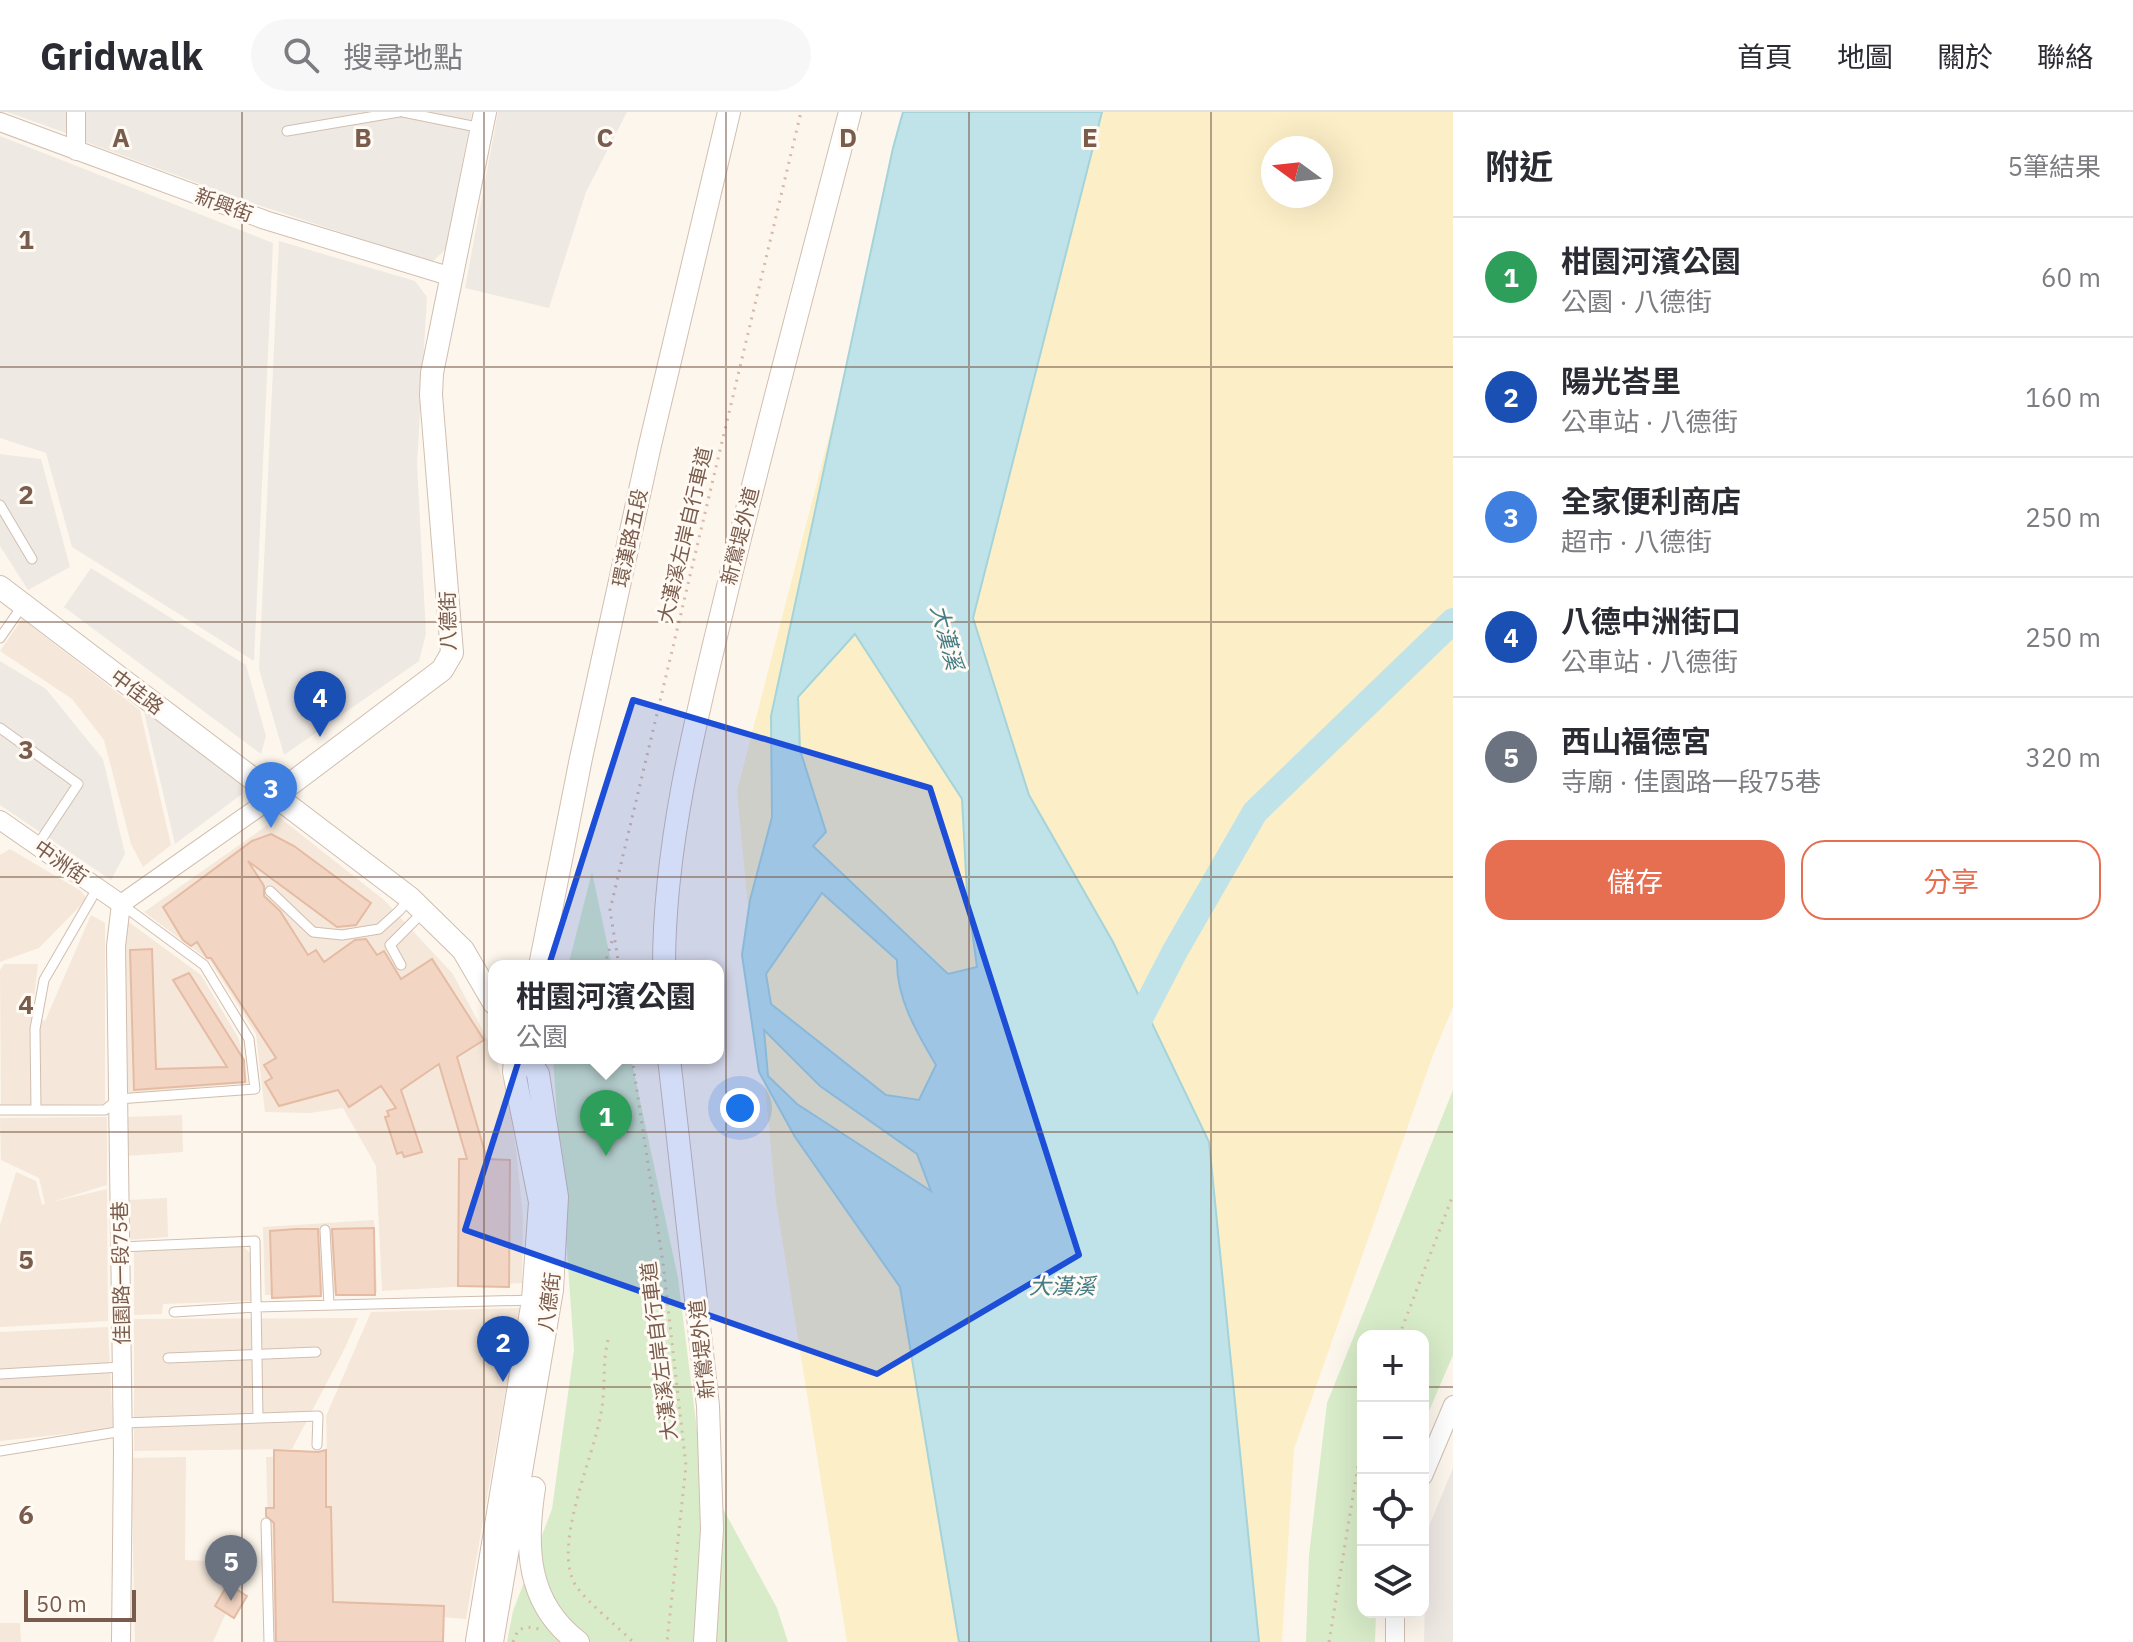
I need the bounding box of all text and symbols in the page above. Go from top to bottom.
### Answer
search box [251,19,811,91]
text: Gridwalk [40,31,203,80]
icon: search [279,33,323,77]
text: 搜尋地點 [343,37,463,76]
text: 首頁 [1737,38,1793,75]
text: 地圖 [1837,38,1893,75]
text: 關於 [1937,38,1993,75]
text: 聯絡 [2037,38,2093,75]
text: A [112,120,130,154]
text: B [354,120,372,154]
text: C [597,120,614,154]
text: D [839,120,857,154]
text: E [1082,120,1098,154]
north arrow [1261,136,1333,208]
text: 附近 [1485,144,1553,188]
text: 5筆結果 [2007,149,2101,183]
street label: 新興街 [191,182,257,227]
text: 1 [18,222,34,256]
text: 柑園河濱公園 [1561,241,1741,280]
text: 1 [1503,260,1519,294]
text: 60 m [2041,260,2101,294]
text: 公園 · 八德街 [1561,284,1712,318]
text: 陽光峇里 [1561,361,1681,400]
text: 2 [1503,380,1519,414]
text: 160 m [2025,380,2101,414]
text: 公車站 · 八德街 [1561,404,1738,438]
street label: 大漢溪左岸自行車道 [651,444,718,626]
text: 2 [18,477,34,511]
text: 全家便利商店 [1561,481,1741,520]
street label: 新鶯堤外道 [714,484,765,588]
street label: 環漢路五段 [606,486,653,590]
text: 3 [1503,500,1519,534]
text: 250 m [2025,500,2101,534]
text: 超市 · 八德街 [1561,524,1712,558]
street label: 八德街 [433,591,462,651]
water label: 大漢溪 [925,601,971,675]
text: 八德中洲街口 [1561,601,1741,640]
text: 4 [1503,620,1519,654]
text: 250 m [2025,620,2101,654]
text: 公車站 · 八德街 [1561,644,1738,678]
street label: 中佳路 [105,663,169,720]
pin: 4 [294,671,346,737]
text: 西山福德宮 [1561,721,1711,760]
text: 3 [18,732,34,766]
text: 5 [1503,740,1519,774]
text: 320 m [2025,740,2101,774]
pin: 3 [245,762,297,828]
text: 寺廟 · 佳園路一段75巷 [1561,764,1821,798]
street label: 中洲街 [29,833,94,890]
button: 儲存 [1485,840,1785,920]
button: 分享 [1801,840,2101,920]
popup [488,960,724,1064]
text: 柑園河濱公園 [516,976,696,1015]
text: 4 [18,987,34,1021]
text: 公園 [516,1019,568,1053]
your location [720,1088,760,1128]
pin: 1 [580,1090,632,1156]
street label: 佳園路一段75巷 [106,1201,135,1345]
text: 5 [18,1242,34,1276]
street label: 大漢溪左岸自行車道 [634,1260,683,1442]
street label: 八德街 [531,1271,566,1333]
water label: 大漢溪 [1029,1271,1098,1300]
street label: 新鶯堤外道 [683,1298,720,1400]
pin: 2 [477,1316,529,1382]
map controls [1357,1330,1429,1618]
button: + [1357,1330,1429,1402]
button: − [1357,1402,1429,1474]
button: locate [1357,1474,1429,1546]
text: 6 [18,1497,34,1531]
pin: 5 [205,1535,257,1601]
button: layers [1357,1546,1429,1618]
scale bar [24,1586,136,1622]
text: 50 m [36,1589,87,1618]

